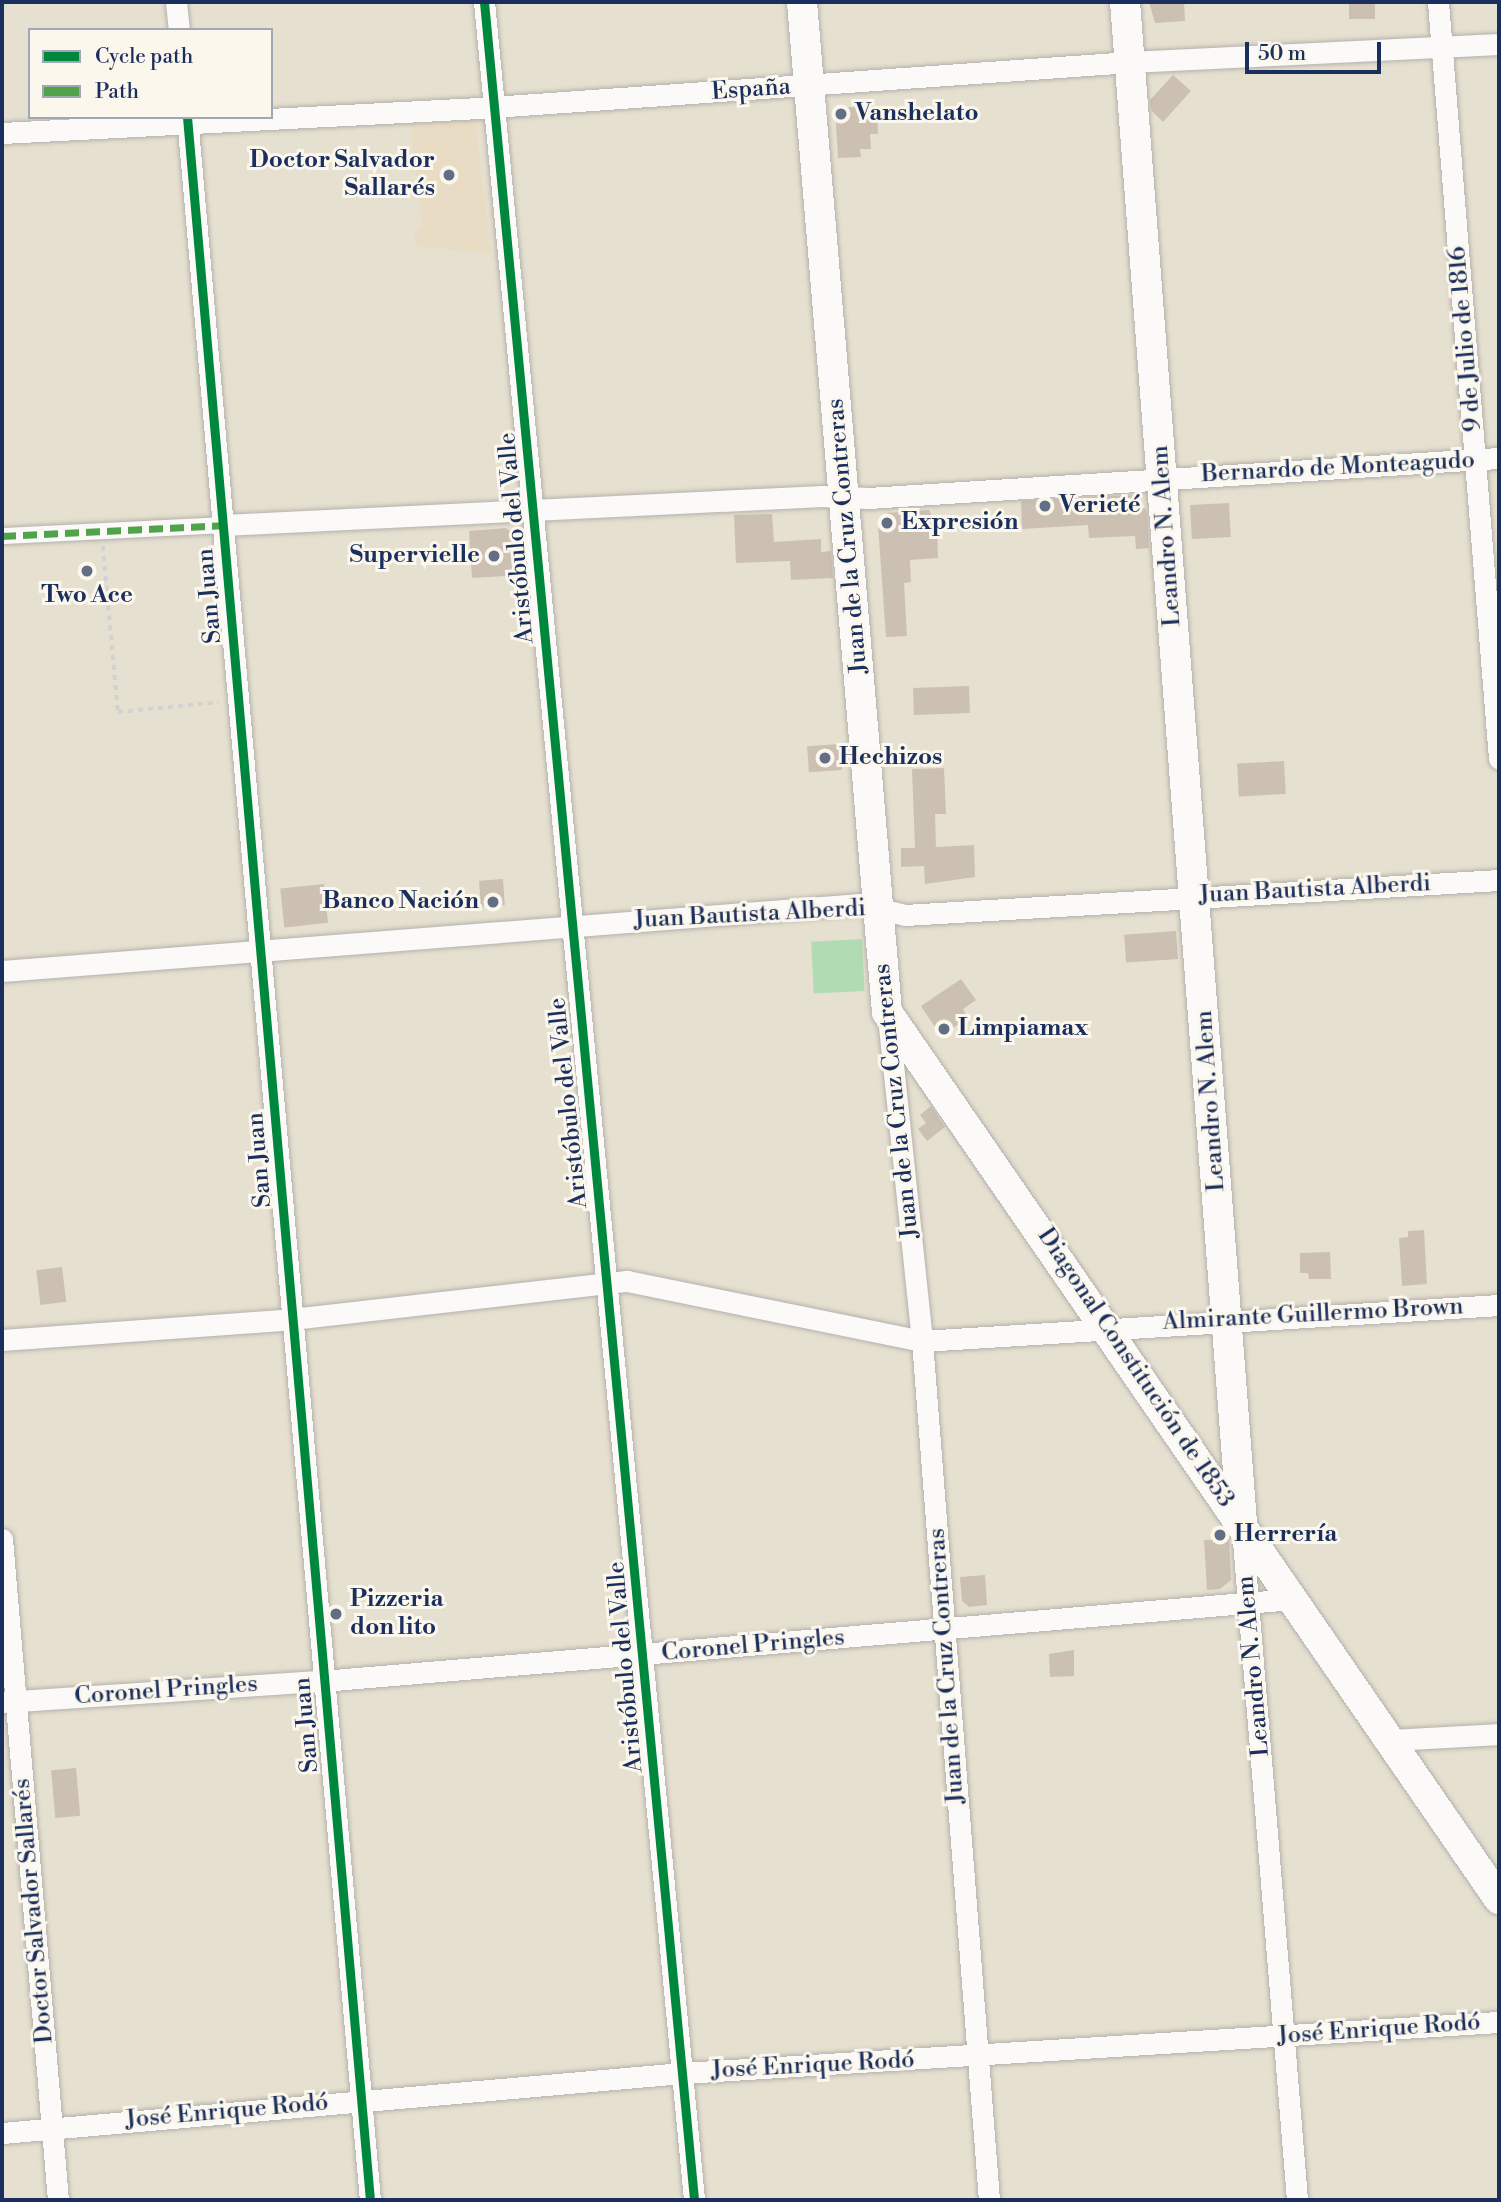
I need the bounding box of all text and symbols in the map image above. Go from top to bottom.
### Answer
legend [28,28,273,119]
scale bar [1249,28,1386,72]
text: 50 m [1258,41,1306,67]
text: Cycle path [95,44,193,70]
street label: España [710,73,792,107]
text: Path [95,79,139,105]
place label: Vanshelato [855,100,979,128]
marker: Vanshelato [833,106,849,122]
place label: Doctor Salvador Sallarés [250,147,435,203]
marker: Doctor Salvador Sallarés [441,167,457,183]
street label: 9 de Julio de 1816 [1444,245,1488,433]
street label: Juan de la Cruz Contreras [822,397,874,675]
street label: Aristóbulo del Valle [493,431,541,645]
street label: Leandro N. Alem [1146,444,1188,628]
street label: Bernardo de Monteagudo [1200,446,1476,490]
place label: Verieté [1059,492,1141,520]
marker: Verieté [1037,498,1053,514]
place label: Expresión [901,509,1018,537]
marker: Expresión [879,515,895,531]
place label: Supervielle [349,542,480,570]
street label: San Juan [191,547,229,645]
marker: Supervielle [486,548,502,564]
marker: Two Ace [79,563,95,579]
place label: Two Ace [41,582,133,610]
place label: Hechizos [839,744,942,772]
marker: Hechizos [817,750,833,766]
street label: Juan Bautista Alberdi [1198,870,1432,910]
place label: Banco Nación [322,888,479,916]
marker: Banco Nación [485,894,501,910]
street label: Juan Bautista Alberdi [633,895,867,935]
street label: Juan de la Cruz Contreras [868,962,926,1240]
street label: Aristóbulo del Valle [544,996,594,1210]
street label: Leandro N. Alem [1190,1009,1232,1193]
place label: Limpiamax [958,1015,1088,1043]
marker: Limpiamax [936,1021,952,1037]
street label: San Juan [241,1111,279,1209]
street label: Diagonal Constitución de 1853 [1031,1223,1239,1513]
street label: Almirante Guillermo Brown [1162,1293,1464,1337]
place label: Herrería [1234,1521,1337,1549]
street label: Juan de la Cruz Contreras [923,1527,971,1805]
marker: Herrería [1212,1527,1228,1543]
street label: Aristóbulo del Valle [602,1560,650,1774]
street label: Leandro N. Alem [1232,1574,1276,1758]
place label: Pizzeria don lito [350,1586,443,1642]
marker: Pizzeria don lito [328,1606,344,1622]
street label: Coronel Pringles [660,1624,846,1668]
street label: Coronel Pringles [73,1670,259,1712]
street label: San Juan [288,1676,326,1774]
street label: Doctor Salvador Sallarés [8,1777,60,2045]
street label: José Enrique Rodó [1276,2009,1482,2051]
street label: José Enrique Rodó [711,2046,915,2086]
street label: José Enrique Rodó [124,2089,330,2135]

